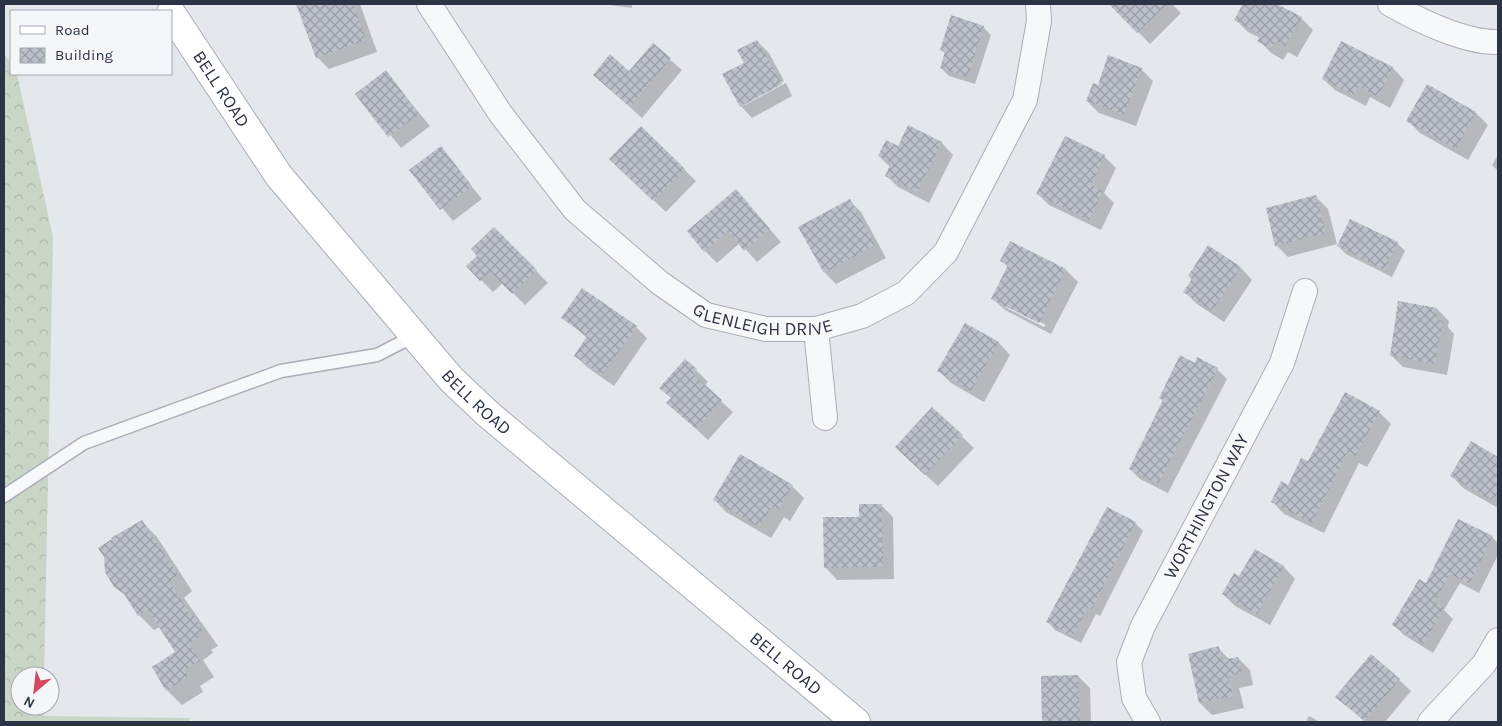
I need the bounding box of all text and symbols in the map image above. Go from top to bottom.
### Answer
legend [10,10,172,75]
text: Road [55,21,90,39]
text: Building [55,46,113,64]
street label: BELL ROAD [188,46,255,131]
street label: GLENLEIGH DRIVE [688,298,835,341]
street label: BELL ROAD [437,365,516,440]
street label: WORTHINGTON WAY [1159,430,1254,583]
street label: BELL ROAD [745,627,826,700]
north arrow [10,666,60,716]
text: N [21,692,38,712]

